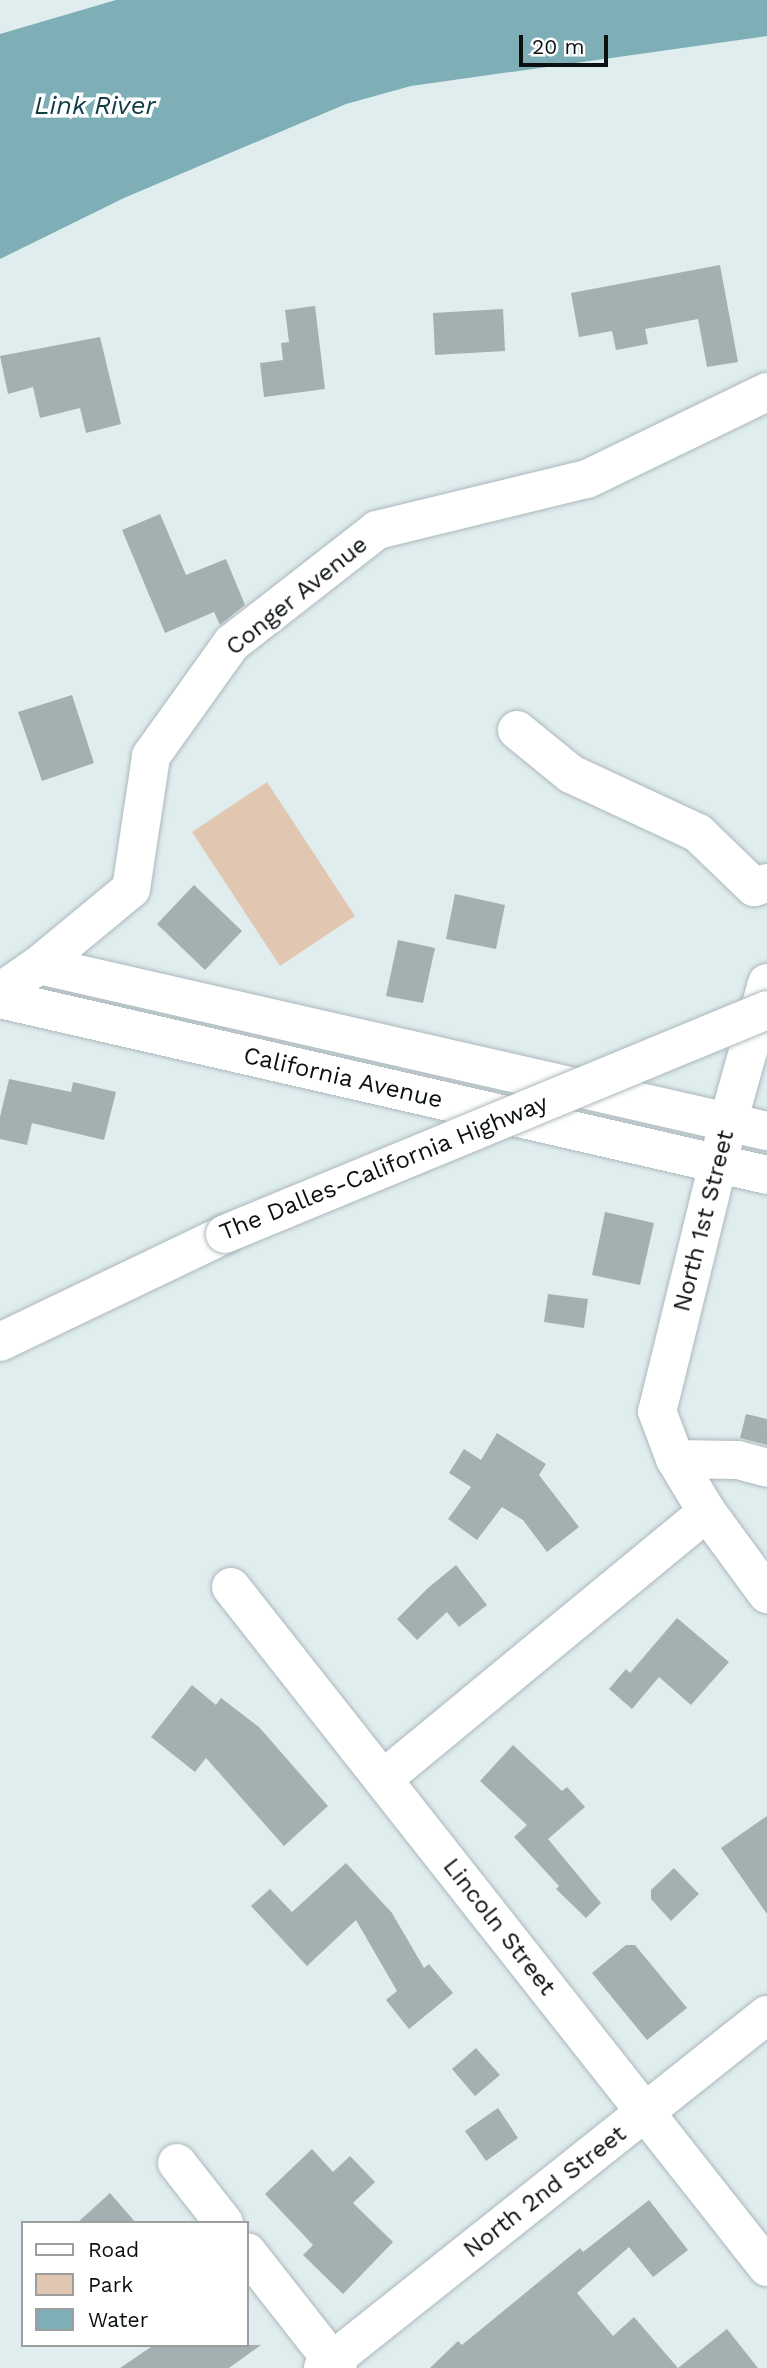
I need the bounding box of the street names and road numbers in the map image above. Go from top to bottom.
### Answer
street label: Conger Avenue [220,530,374,662]
street label: California Avenue [240,1041,446,1115]
street label: The Dalles-California Highway [216,1089,552,1247]
street label: North 1st Street [667,1127,741,1315]
street label: Lincoln Street [437,1853,561,2001]
street label: North 2nd Street [458,2120,632,2264]

